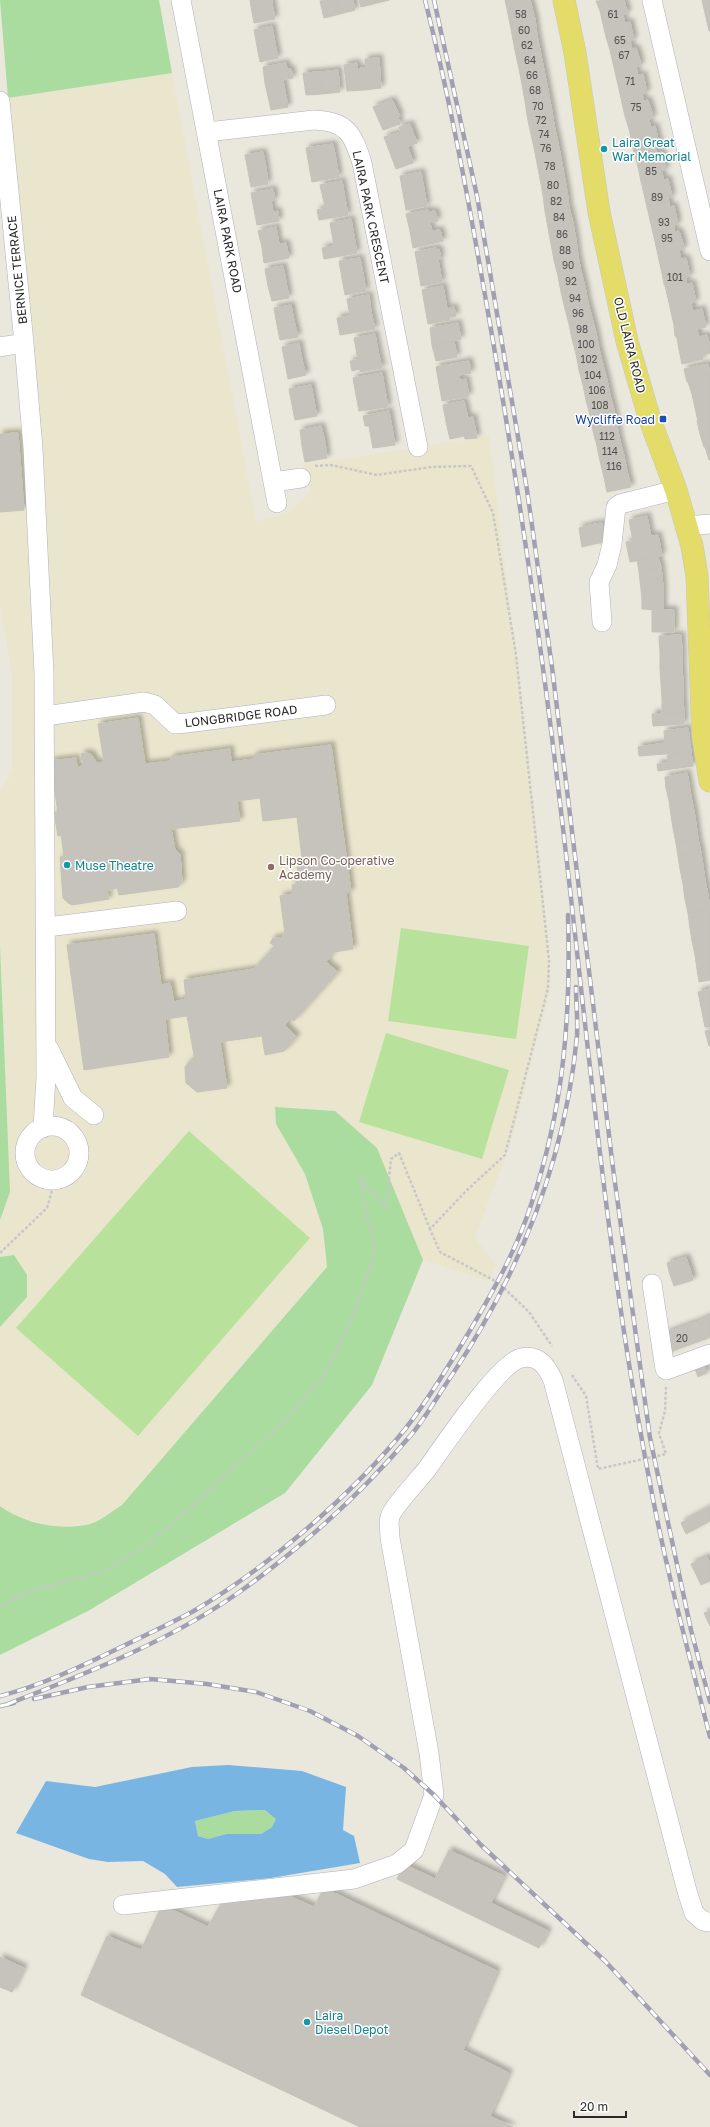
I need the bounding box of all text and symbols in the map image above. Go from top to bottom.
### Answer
house number: 58 [515,8,527,20]
house number: 61 [608,8,619,20]
house number: 60 [518,24,530,36]
house number: 65 [614,34,626,46]
house number: 62 [521,39,533,51]
house number: 67 [618,49,630,61]
house number: 64 [524,54,536,66]
house number: 66 [526,69,538,81]
house number: 71 [625,75,635,87]
house number: 68 [529,84,541,96]
house number: 70 [532,100,544,112]
house number: 75 [630,101,642,113]
house number: 72 [535,114,547,126]
house number: 74 [538,128,550,140]
place label: Laira Great War Memorial [612,135,691,164]
house number: 76 [540,142,552,154]
marker: Laira Great War Memorial [599,144,609,154]
street label: LAIRA PARK CRESCENT [350,149,393,286]
house number: 78 [544,160,556,172]
house number: 85 [645,165,657,177]
house number: 80 [547,179,559,191]
street label: LAIRA PARK ROAD [211,188,245,294]
house number: 89 [651,191,663,203]
house number: 82 [550,195,562,207]
house number: 84 [553,211,565,223]
street label: BERNICE TERRACE [4,215,30,325]
house number: 93 [658,216,670,228]
house number: 86 [556,228,568,240]
house number: 95 [661,232,673,244]
house number: 88 [559,244,571,256]
house number: 90 [562,259,574,271]
house number: 101 [667,271,683,283]
house number: 92 [565,275,577,287]
house number: 94 [569,292,581,304]
street label: OLD LAIRA ROAD [611,295,649,395]
house number: 96 [572,307,584,319]
house number: 98 [576,323,588,335]
house number: 100 [577,338,595,350]
house number: 102 [581,353,598,365]
house number: 104 [584,369,602,381]
house number: 106 [588,384,606,396]
house number: 108 [591,399,609,411]
place label: Wycliffe Road [575,412,655,427]
marker: Wycliffe Road [658,414,668,424]
house number: 112 [599,430,615,442]
house number: 114 [602,445,618,457]
house number: 116 [606,460,622,472]
street label: LONGBRIDGE ROAD [184,702,298,730]
place label: Lipson Co-operative Academy [279,853,395,882]
place label: Muse Theatre [75,858,154,873]
marker: Muse Theatre [62,860,72,870]
marker: Lipson Co-operative Academy [266,862,276,872]
house number: 20 [676,1332,688,1344]
place label: Laira Diesel Depot [315,2008,389,2037]
marker: Laira Diesel Depot [302,2017,312,2027]
scale bar [574,2093,626,2119]
text: 20 m [580,2099,608,2114]

